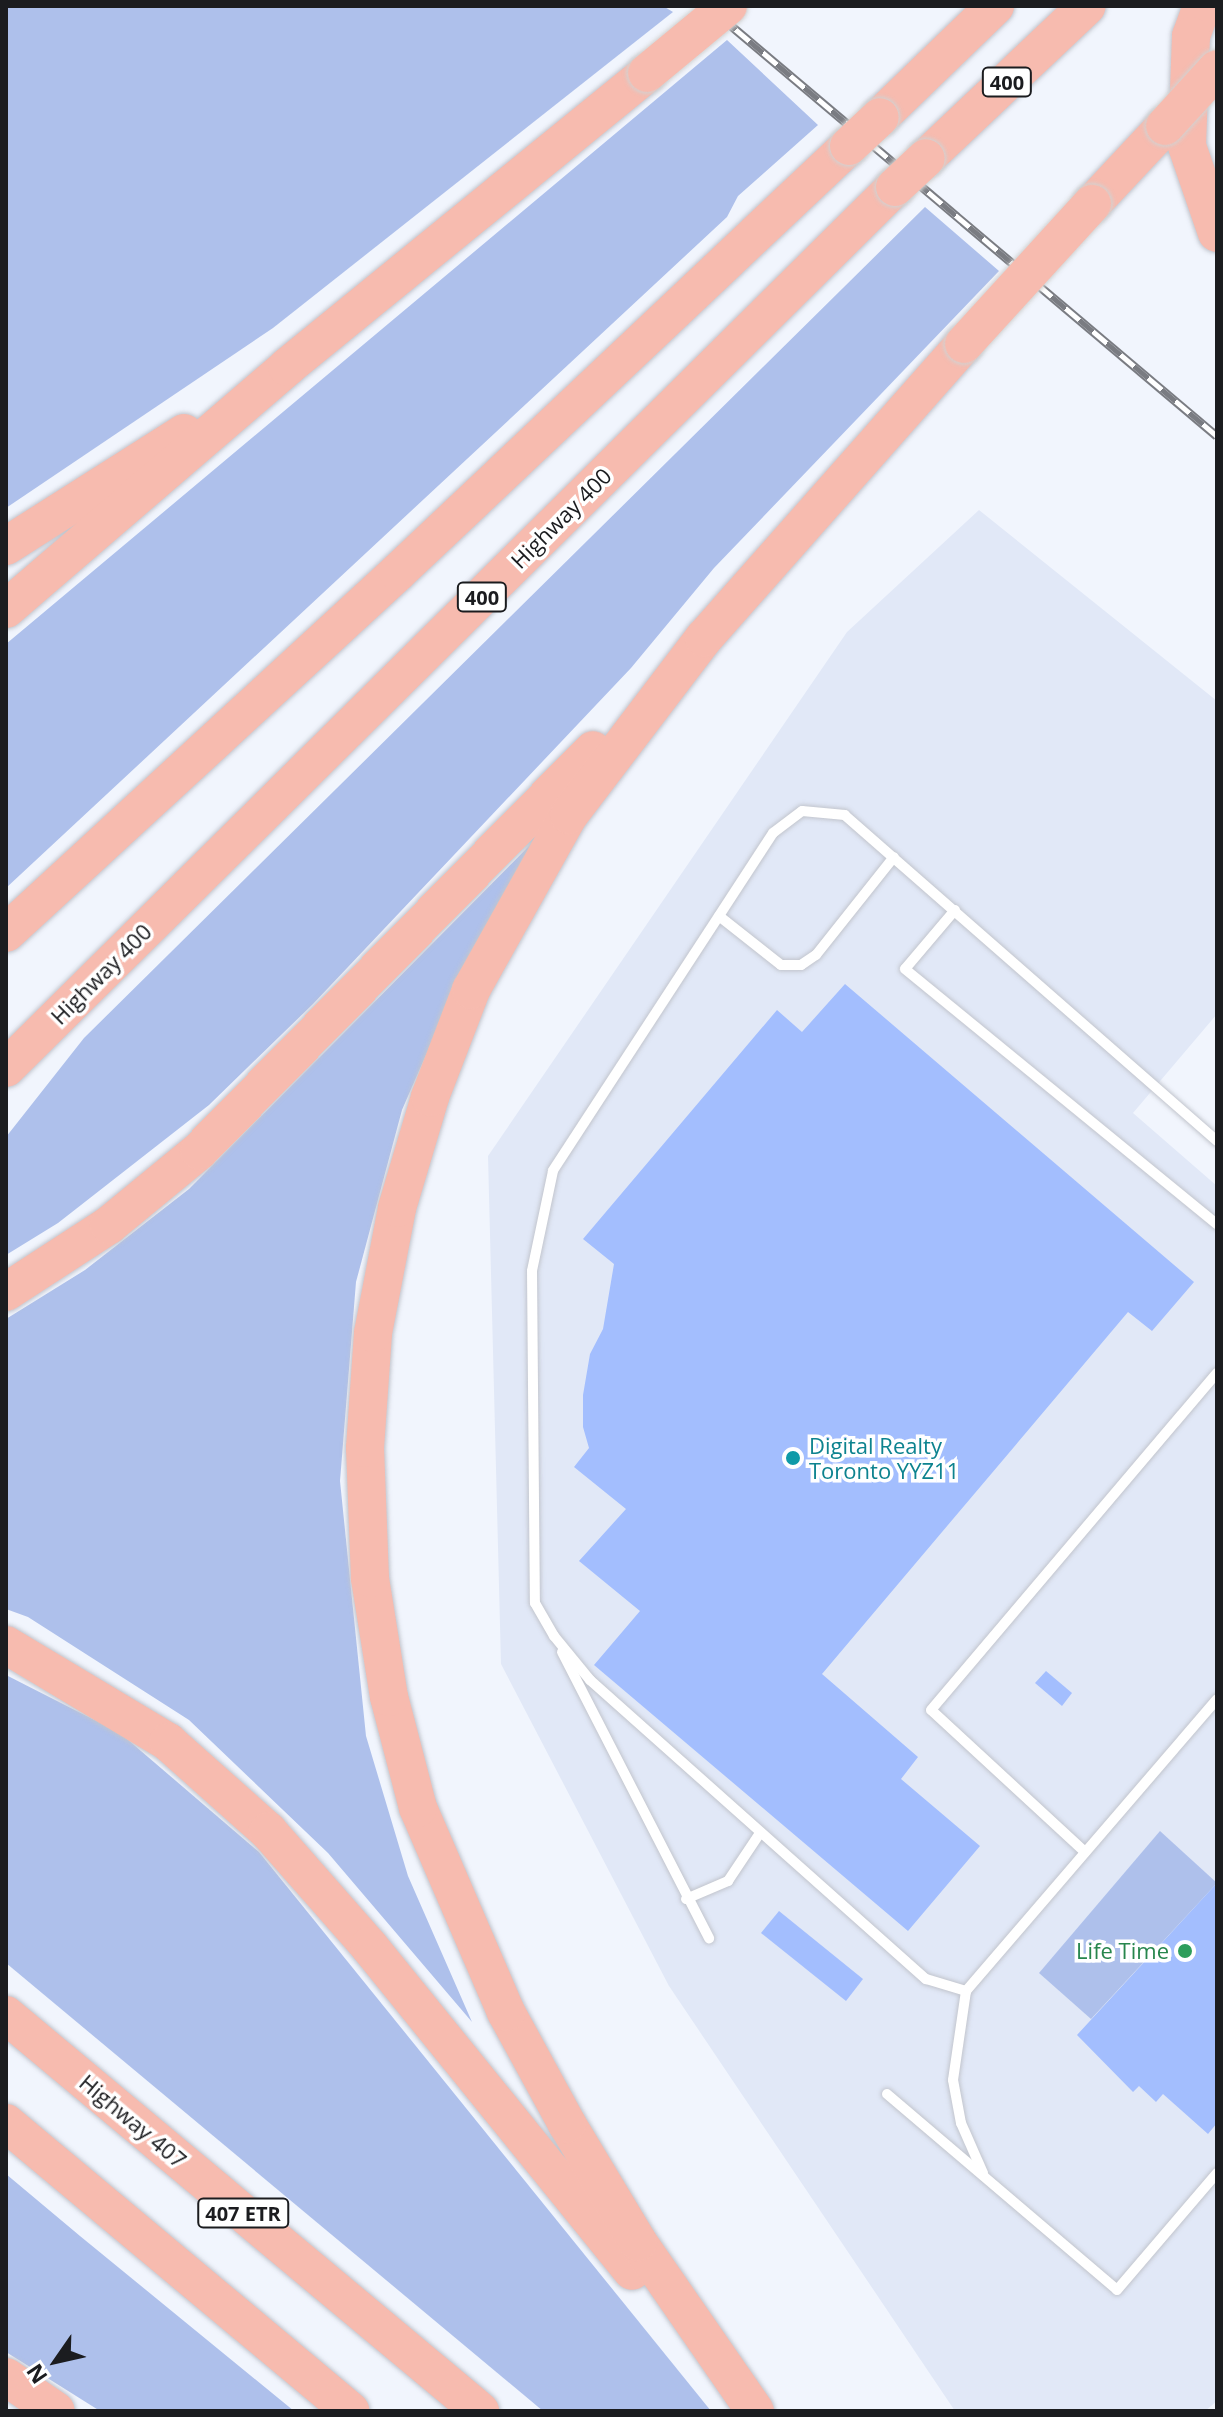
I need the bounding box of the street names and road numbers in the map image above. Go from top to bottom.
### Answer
road number: 400 [981,66,1033,98]
street label: Highway 400 [505,462,617,574]
road number: 400 [456,581,508,613]
street label: Highway 400 [45,918,157,1030]
street label: Highway 407 [74,2069,192,2173]
road number: 407 ETR [197,2197,289,2229]

